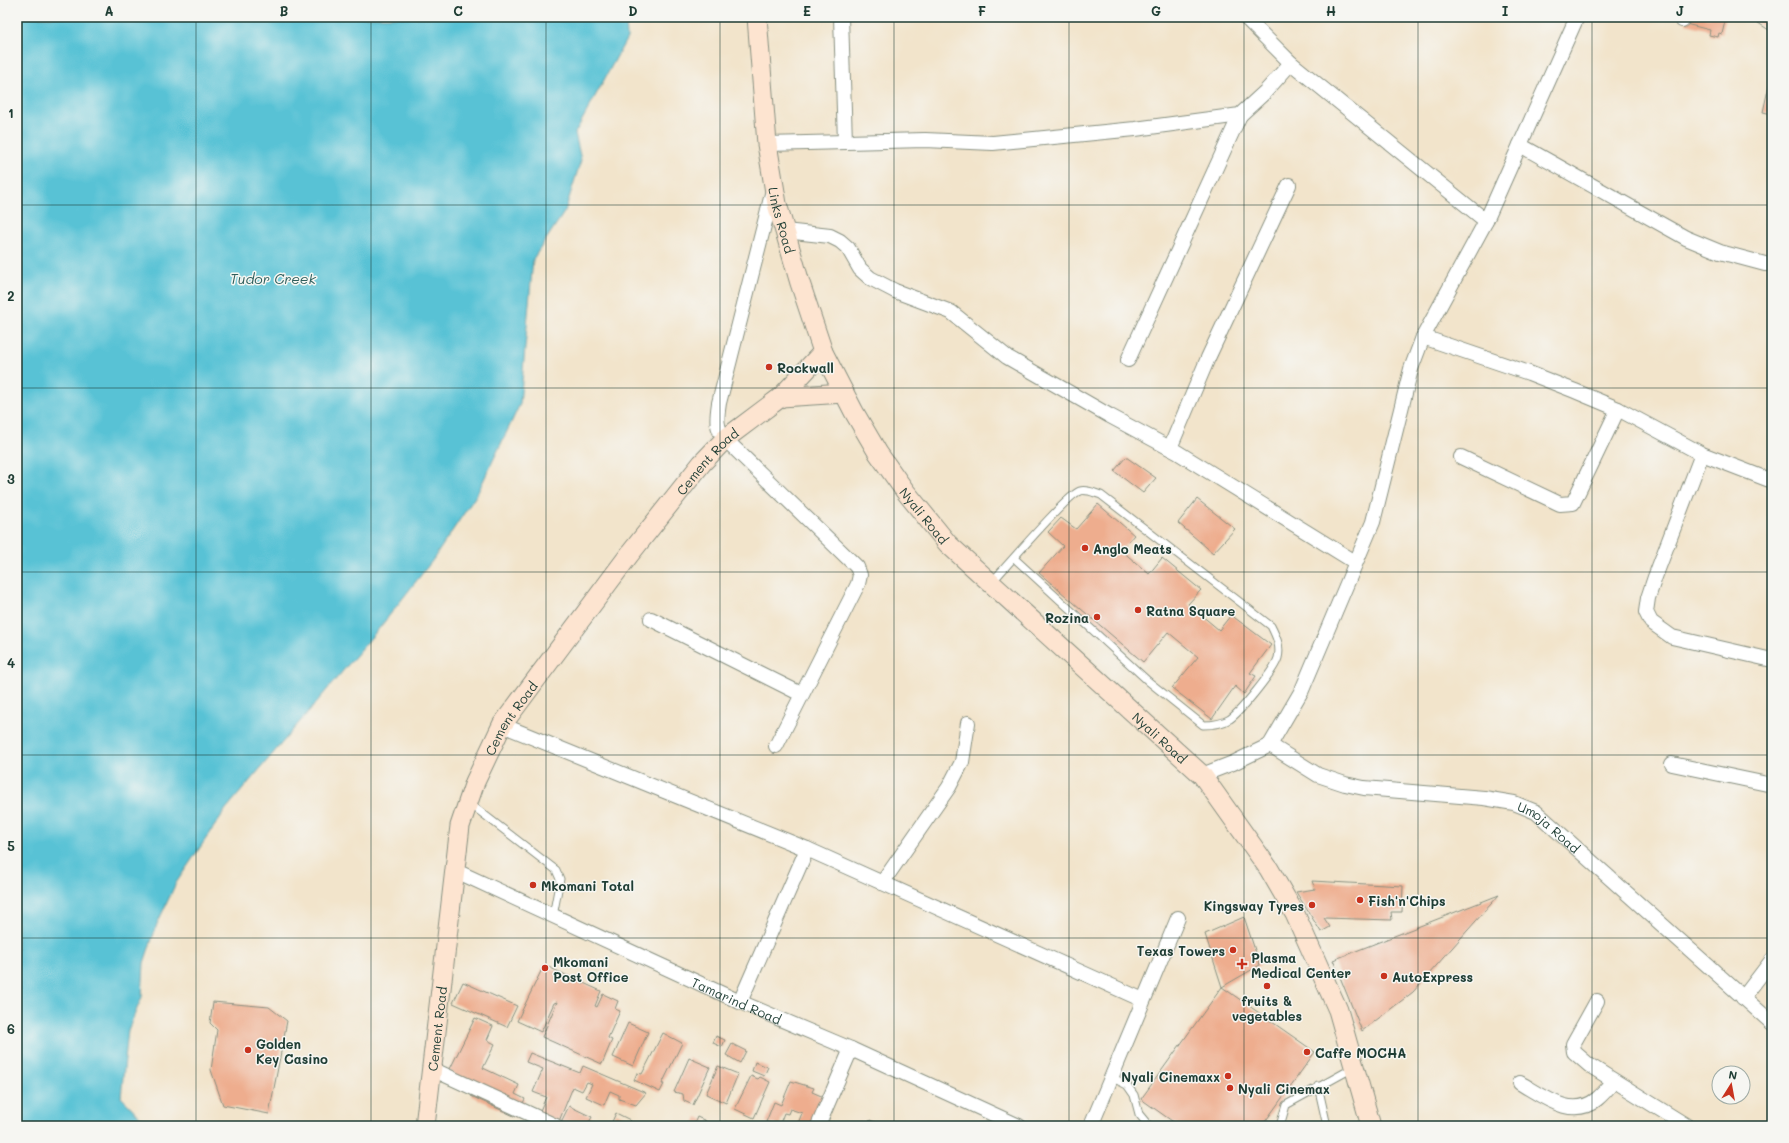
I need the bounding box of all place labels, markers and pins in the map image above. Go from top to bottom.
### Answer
place label: Rockwall [777,359,834,376]
marker: Rockwall [764,362,774,372]
place label: Anglo Meats [1093,540,1172,557]
marker: Anglo Meats [1080,543,1090,553]
place label: Ratna Square [1146,602,1236,619]
marker: Ratna Square [1133,605,1143,615]
place label: Rozina [1045,609,1089,626]
marker: Rozina [1092,612,1102,622]
place label: Mkomani Total [541,877,634,894]
marker: Mkomani Total [528,880,538,890]
place label: Fish'n'Chips [1368,892,1446,909]
marker: Fish'n'Chips [1355,895,1365,905]
place label: Kingsway Tyres [1204,897,1304,915]
marker: Kingsway Tyres [1307,900,1317,910]
place label: Texas Towers [1137,942,1225,959]
marker: Texas Towers [1228,945,1238,955]
place label: Plasma Medical Center [1251,949,1351,981]
place label: Mkomani Post Office [553,953,629,985]
marker: Plasma Medical Center [1236,958,1248,970]
marker: Mkomani Post Office [540,963,550,973]
place label: AutoExpress [1392,968,1473,985]
marker: AutoExpress [1379,971,1389,981]
marker: fruits & vegetables [1262,981,1272,991]
place label: fruits & vegetables [1232,992,1302,1024]
place label: Golden Key Casino [256,1035,328,1068]
place label: Caffe MOCHA [1315,1044,1406,1061]
marker: Golden Key Casino [243,1045,253,1055]
marker: Caffe MOCHA [1302,1047,1312,1057]
place label: Nyali Cinemaxx [1121,1068,1220,1086]
marker: Nyali Cinemaxx [1223,1071,1233,1081]
place label: Nyali Cinemax [1238,1080,1330,1098]
marker: Nyali Cinemax [1225,1083,1235,1093]

